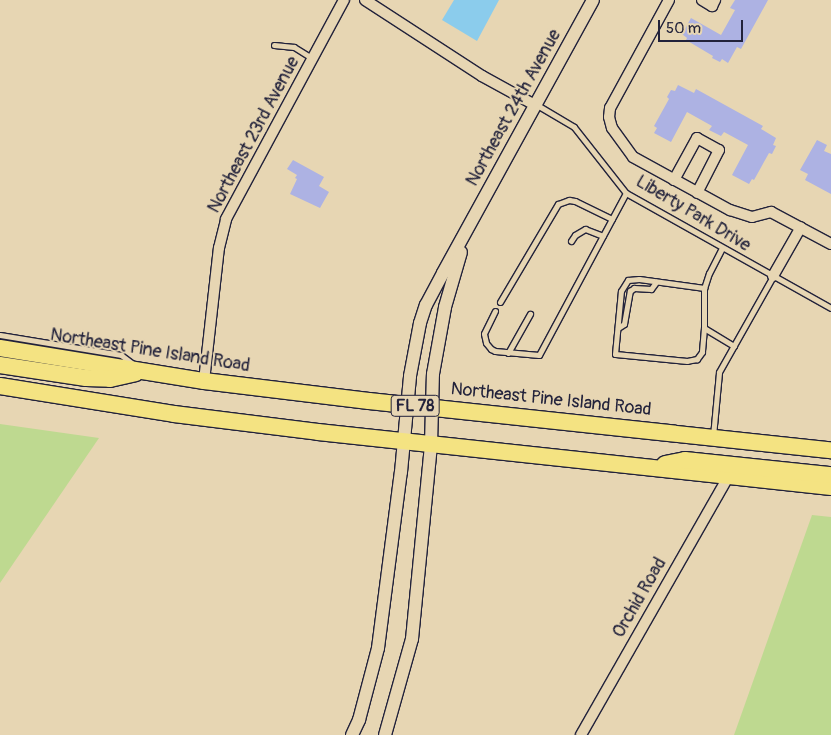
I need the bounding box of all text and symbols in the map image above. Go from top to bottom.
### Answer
scale bar [661,10,746,42]
text: 50 m [666,19,701,38]
street label: Northeast 24th Avenue [462,26,566,190]
street label: Northeast 23rd Avenue [204,53,304,217]
street label: Liberty Park Drive [632,171,754,257]
street label: Northeast Pine Island Road [49,325,251,377]
street label: Northeast Pine Island Road [450,379,652,421]
road number: FL 78 [390,392,440,420]
street label: Orchid Road [608,554,672,642]

